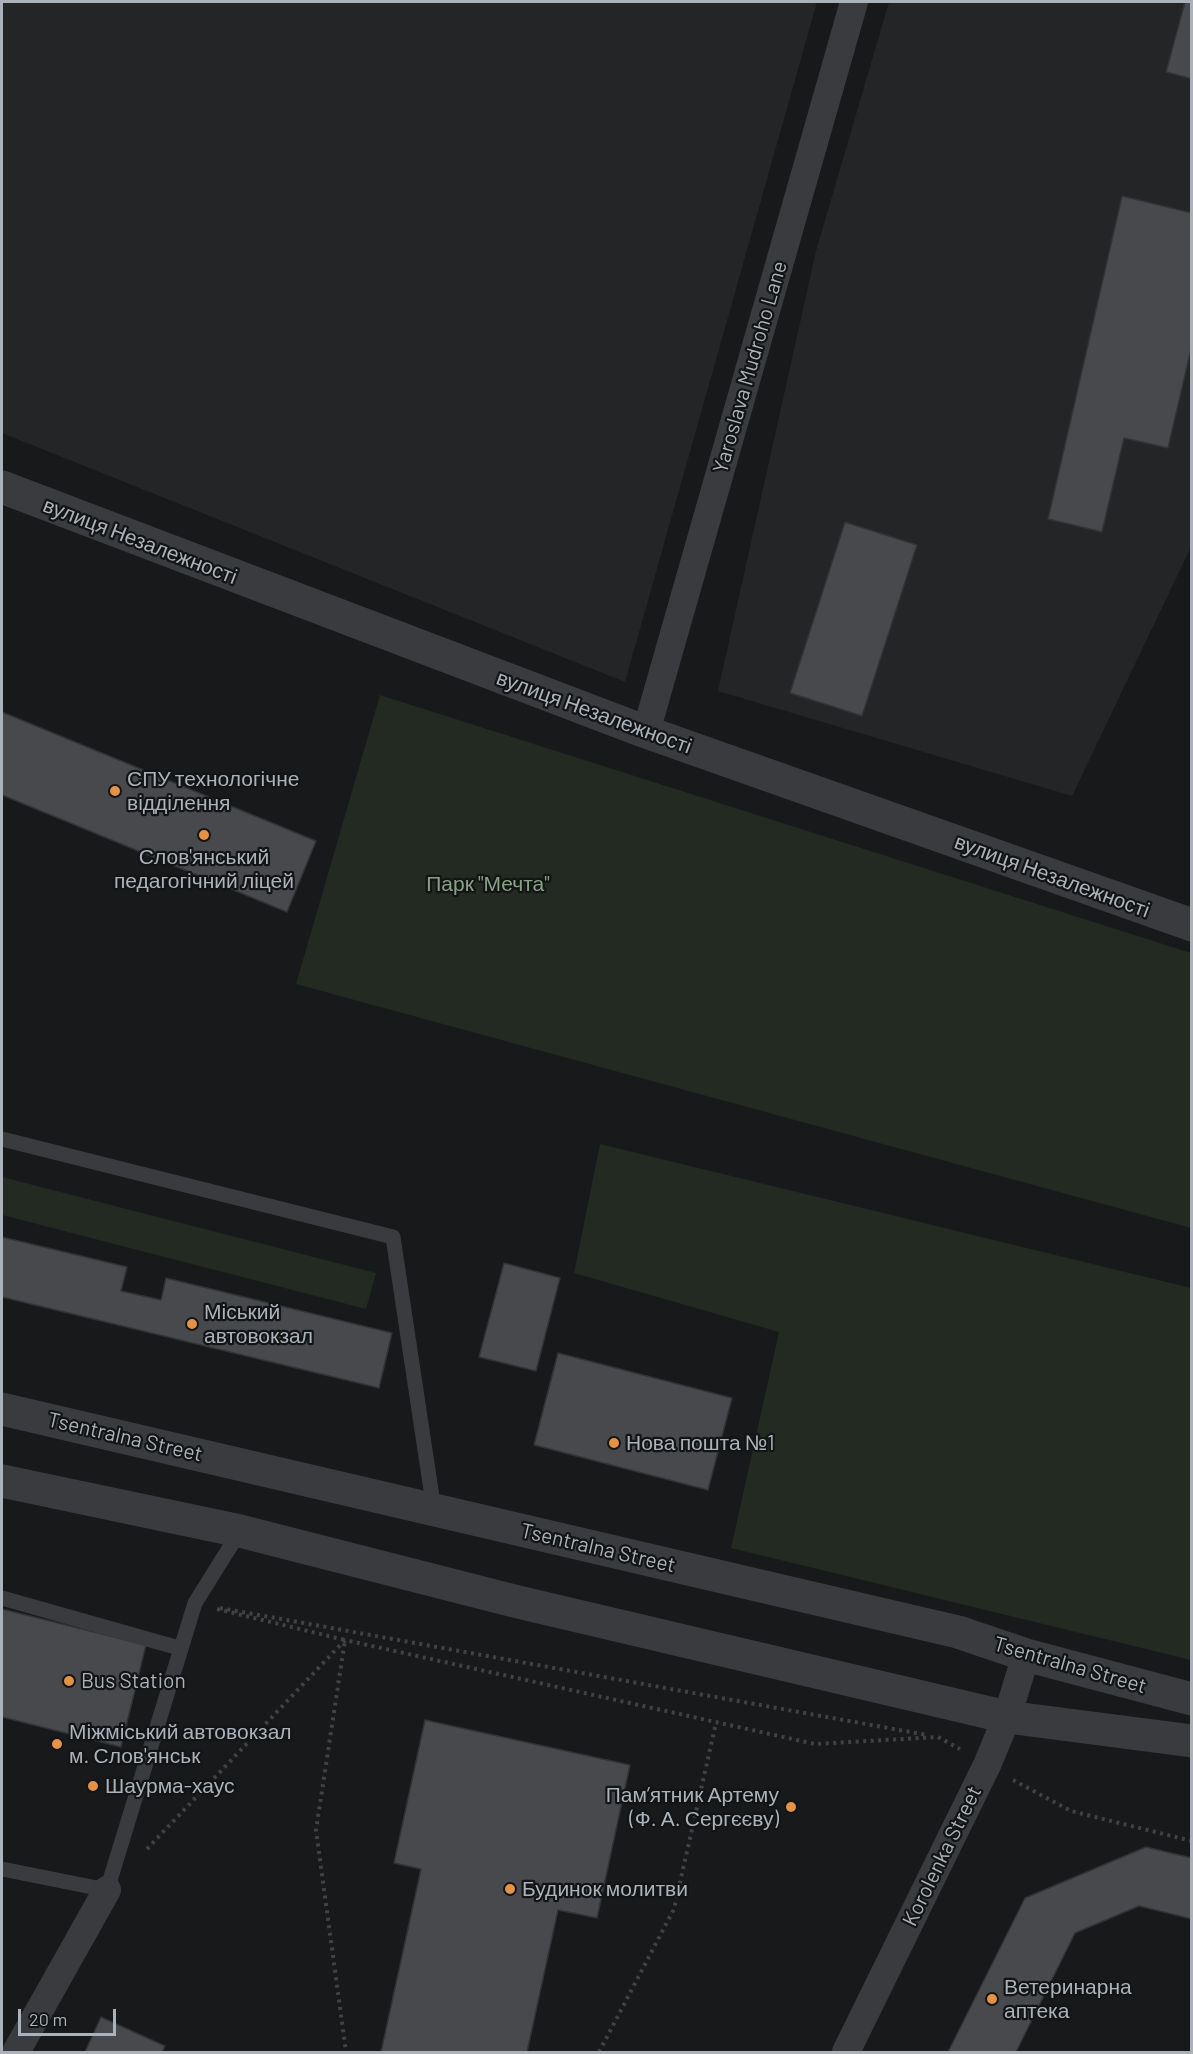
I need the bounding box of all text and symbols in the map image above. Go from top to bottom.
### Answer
street label: Yaroslava Mudroho Lane [708,258,792,476]
street label: вулиця Незалежності [39,492,241,590]
street label: вулиця Незалежності [493,665,695,759]
place label: СПУ технологічне відділення [127,766,299,816]
marker: СПУ технологічне відділення [108,784,122,798]
marker: Слов'янський педагогічний ліцей [197,828,211,842]
street label: вулиця Незалежності [951,829,1153,923]
place label: Слов'янський педагогічний ліцей [114,844,294,894]
park label: Парк "Мечта" [426,871,550,897]
place label: Міський автовокзал [204,1299,313,1349]
marker: Міський автовокзал [185,1317,199,1331]
street label: Tsentralna Street [45,1407,205,1467]
place label: Нова пошта №1 [626,1430,775,1456]
marker: Нова пошта №1 [607,1436,621,1450]
street label: Tsentralna Street [518,1518,678,1578]
street label: Tsentralna Street [991,1631,1149,1699]
place label: Bus Station [81,1668,186,1694]
marker: Bus Station [62,1674,76,1688]
place label: Міжміський автовокзал м. Слов'янськ [69,1719,292,1769]
marker: Міжміський автовокзал м. Слов'янськ [50,1737,64,1751]
place label: Шаурма-хаус [105,1773,234,1799]
marker: Шаурма-хаус [86,1779,100,1793]
place label: Пам’ятник Артему (Ф. А. Сергєєву) [606,1782,779,1832]
street label: Korolenka Street [897,1782,987,1930]
marker: Пам’ятник Артему (Ф. А. Сергєєву) [784,1800,798,1814]
place label: Будинок молитви [522,1876,688,1902]
marker: Будинок молитви [503,1882,517,1896]
place label: Ветеринарна аптека [1004,1974,1132,2024]
marker: Ветеринарна аптека [985,1992,999,2006]
scale bar [21,1997,118,2035]
text: 20 m [29,2008,67,2030]

